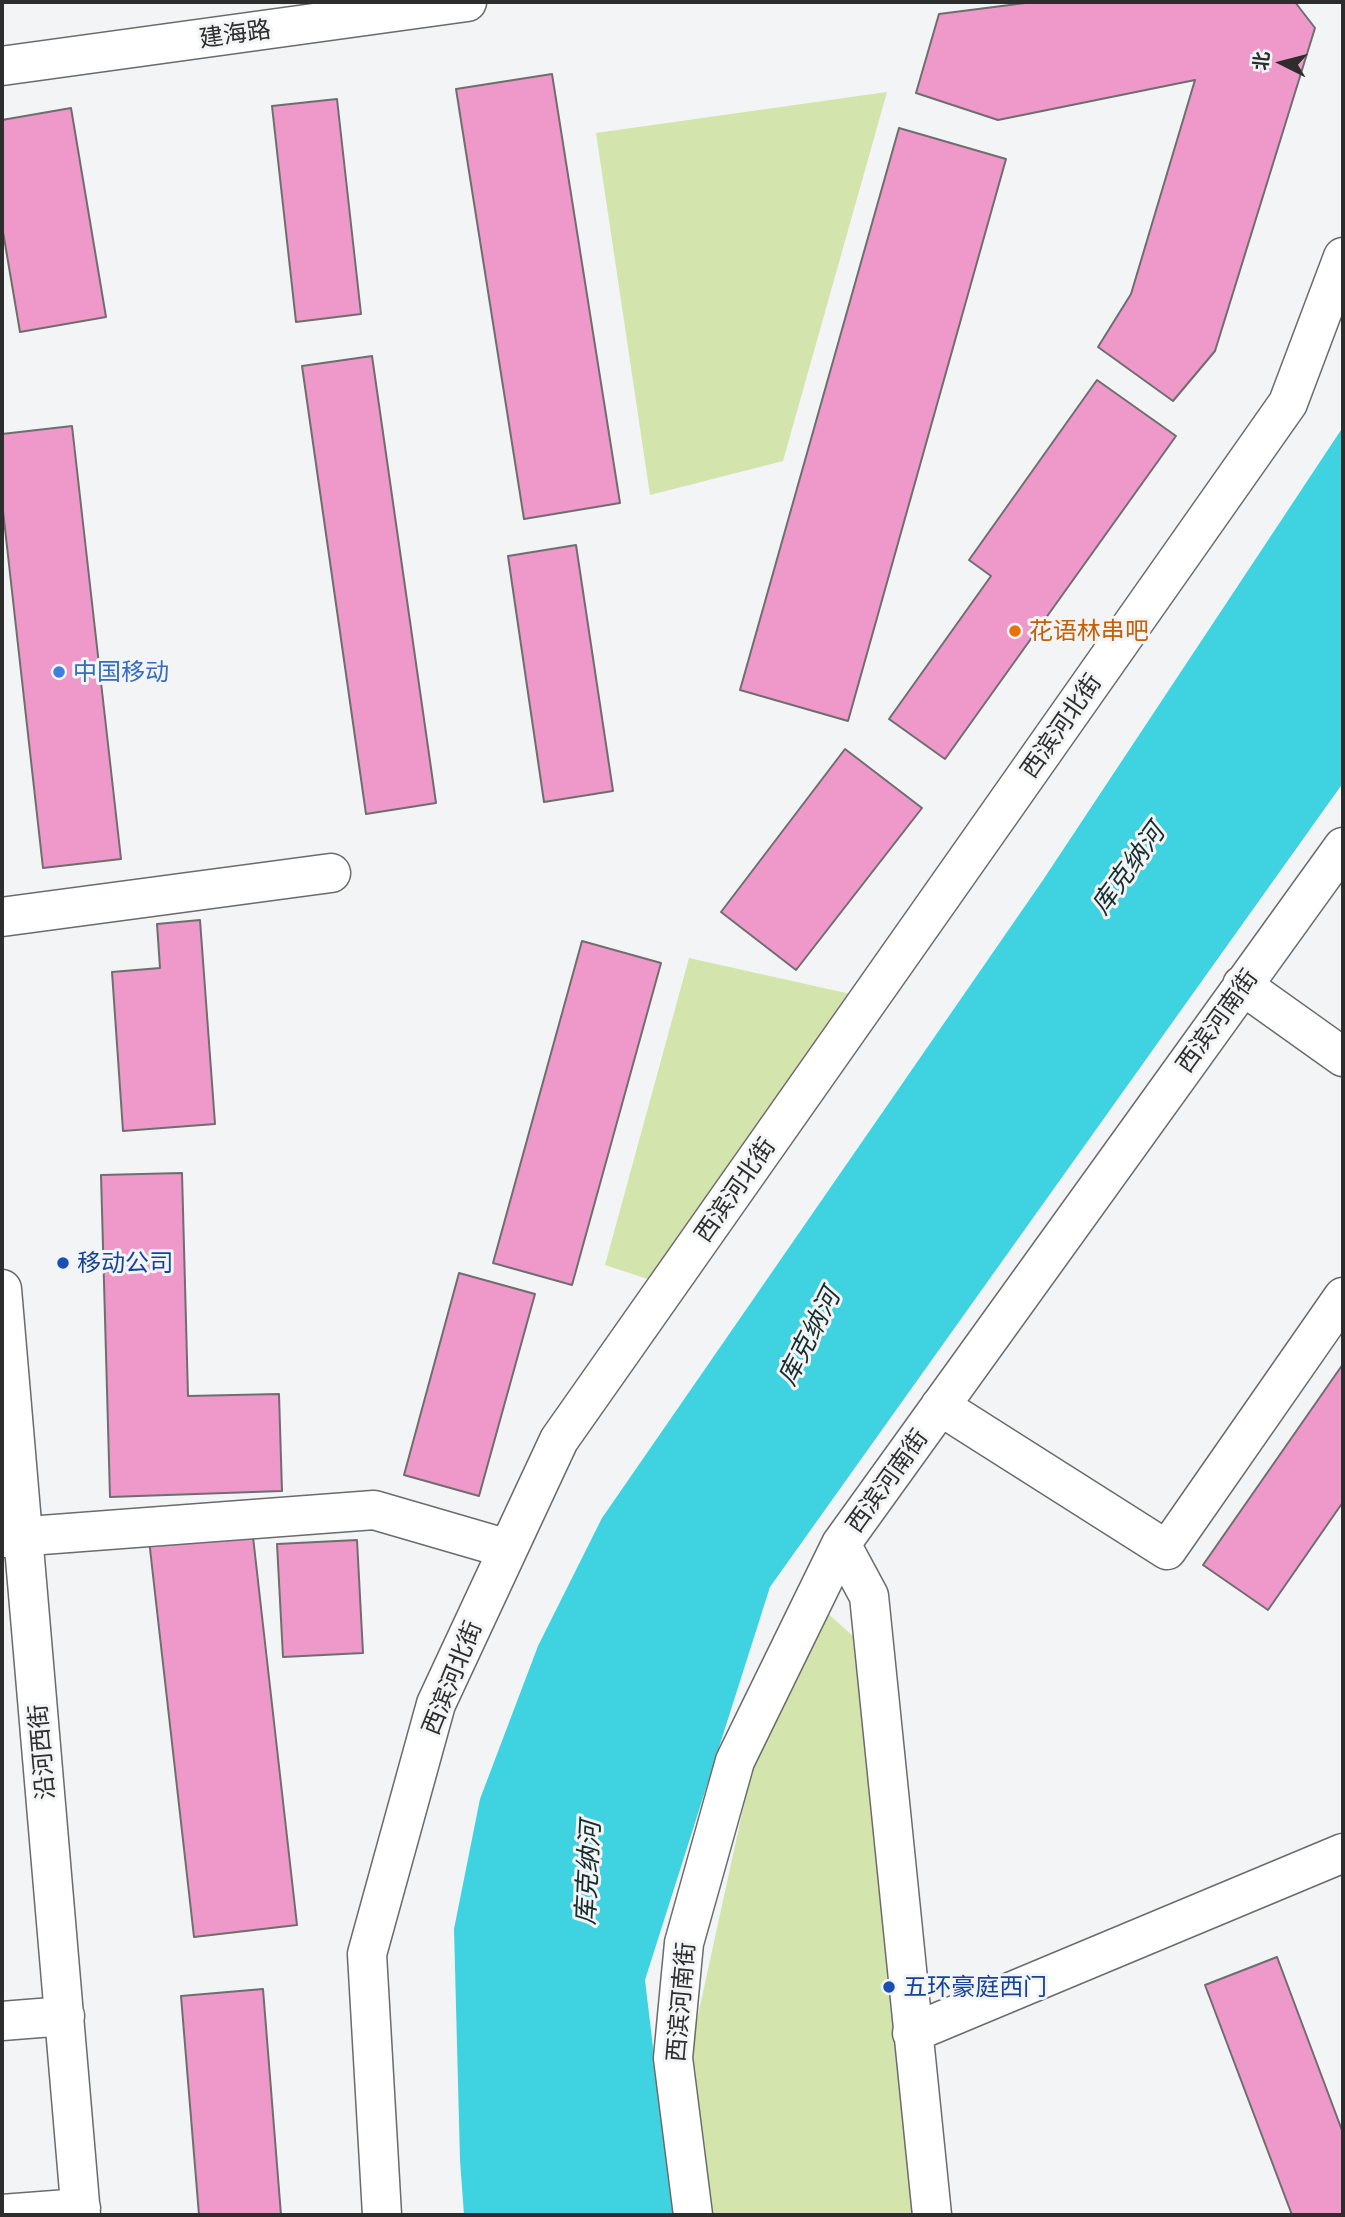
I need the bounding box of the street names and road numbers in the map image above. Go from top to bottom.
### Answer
street label: 建海路 [197,15,273,53]
street label: 西滨河北街 [1015,669,1107,783]
street label: 西滨河南街 [1170,964,1264,1078]
street label: 西滨河北街 [689,1133,781,1247]
street label: 西滨河南街 [840,1424,934,1538]
street label: 西滨河北街 [416,1617,488,1739]
street label: 沿河西街 [23,1703,61,1801]
street label: 西滨河南街 [661,1941,701,2063]

